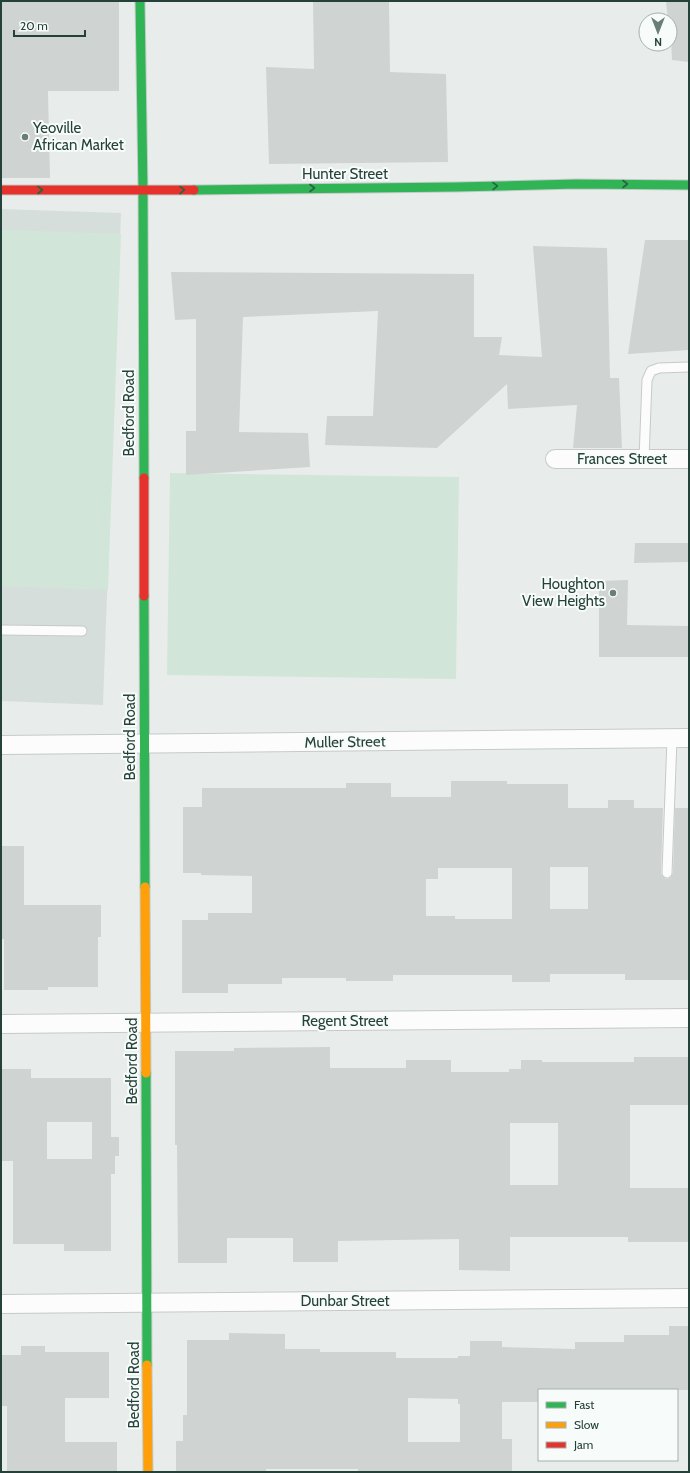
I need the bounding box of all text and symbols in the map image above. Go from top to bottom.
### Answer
scale bar [14,12,85,38]
north arrow [638,12,678,52]
text: 20 m [20,18,48,33]
text: N [654,35,662,49]
place label: Yeoville African Market [32,119,124,154]
marker: Yeoville African Market [20,132,30,142]
street label: Hunter Street [302,165,388,183]
one-way arrow [622,180,628,189]
one-way arrow [492,182,498,190]
one-way arrow [309,184,315,192]
one-way arrow [37,186,43,194]
one-way arrow [179,186,185,194]
street label: Bedford Road [120,370,138,456]
street label: Frances Street [577,450,667,468]
place label: Houghton View Heights [522,575,605,610]
marker: Houghton View Heights [608,588,618,598]
street label: Bedford Road [121,694,139,780]
street label: Muller Street [304,732,386,752]
street label: Regent Street [302,1012,388,1030]
street label: Bedford Road [123,1018,141,1104]
street label: Dunbar Street [300,1292,390,1310]
street label: Bedford Road [125,1342,143,1428]
legend [538,1389,678,1461]
text: Fast [574,1397,594,1412]
text: Slow [574,1417,599,1432]
text: Jam [573,1437,593,1452]

